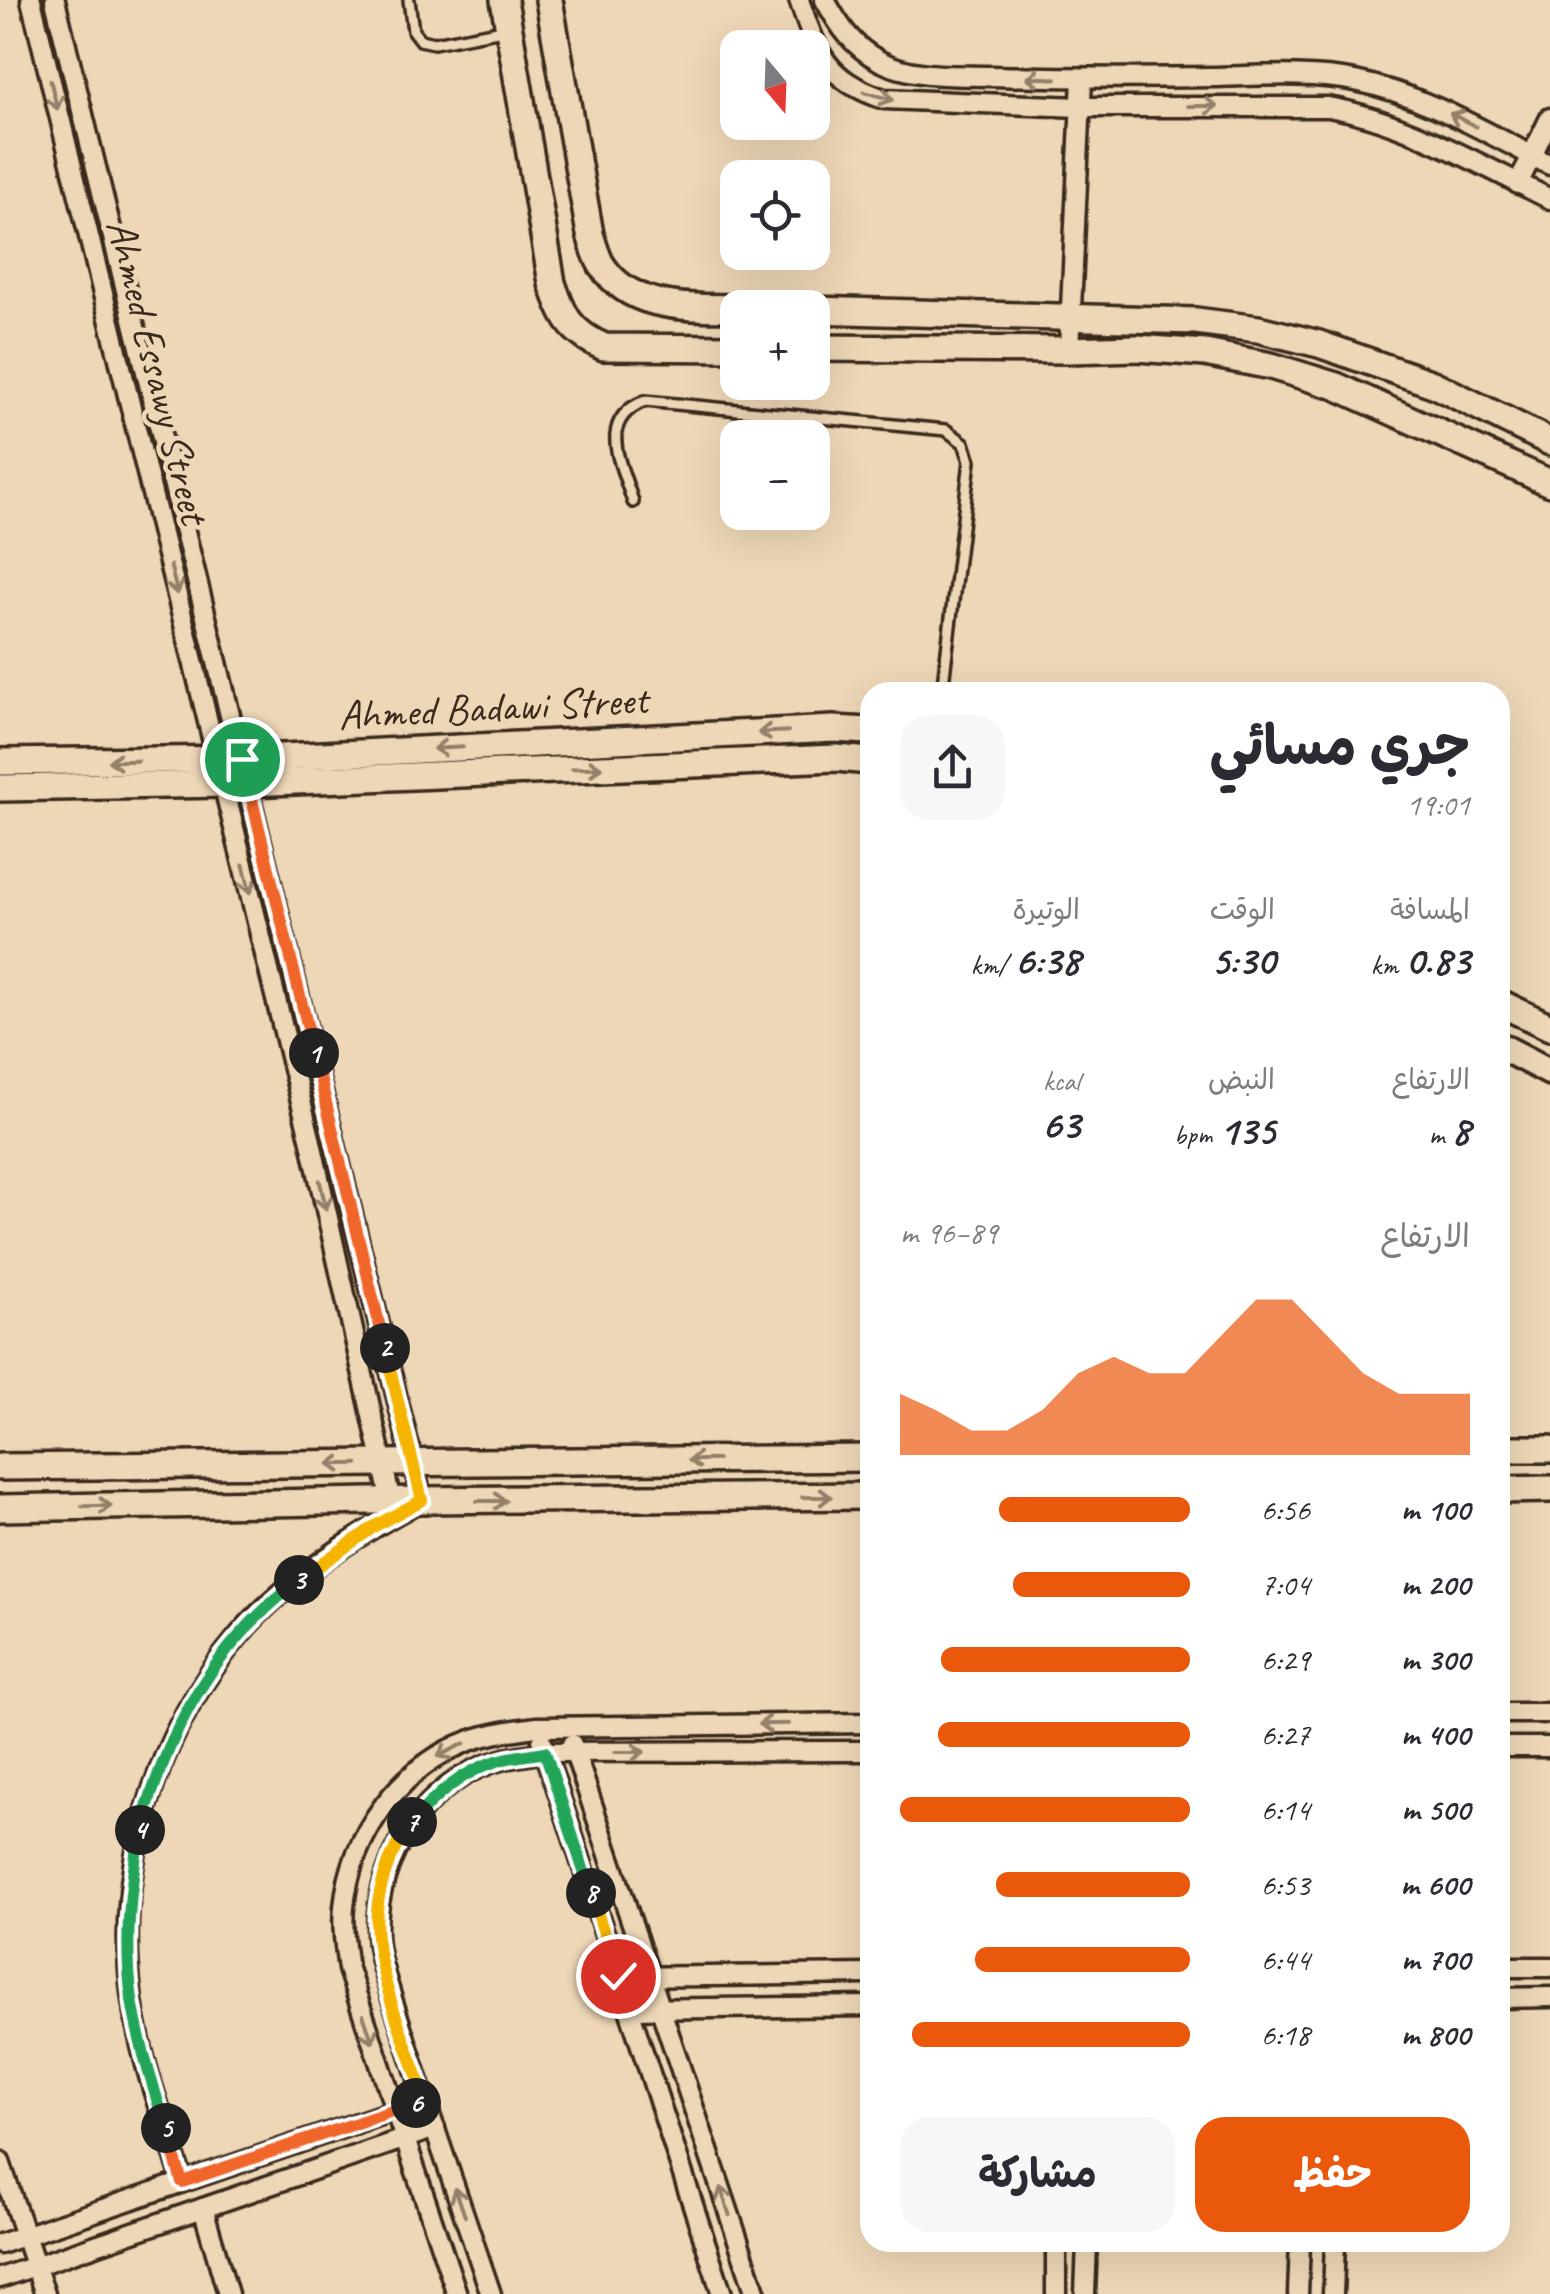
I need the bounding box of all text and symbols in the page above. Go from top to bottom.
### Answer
north arrow [720,30,830,140]
map controls [720,30,830,530]
one-way arrow [1025,68,1057,87]
one-way arrow [46,78,64,110]
one-way arrow [863,87,894,106]
one-way arrow [1186,97,1218,116]
one-way arrow [1449,110,1479,129]
button: locate [720,160,830,270]
street label: Ahmed Essawy Street [94,214,222,533]
button: + [720,290,830,400]
button: − [720,420,830,530]
one-way arrow [166,564,185,595]
street label: Ahmed Badawi Street [337,673,653,742]
text: جري مسائي [1210,711,1470,781]
button: share [900,715,1005,820]
pin [200,717,285,802]
one-way arrow [757,723,789,742]
icon: arrive [215,732,270,787]
one-way arrow [433,739,465,758]
one-way arrow [108,752,140,770]
one-way arrow [571,758,603,777]
text: 19:01 [1406,784,1470,825]
one-way arrow [239,862,257,894]
text: الوتيرة [1012,892,1080,927]
text: الوقت [1210,892,1275,927]
text: المسافة [1390,892,1470,927]
text: 6:38 [1014,934,1080,987]
text: 5:30 [1211,934,1275,987]
text: 0.83 [1405,934,1470,987]
text: /km [971,947,1014,982]
text: km [1371,947,1405,982]
pin: 1 [289,1028,339,1078]
text: 1 [308,1035,320,1070]
text: النبض [1208,1062,1275,1097]
text: الارتفاع [1391,1062,1470,1097]
text: kcal [1043,1063,1080,1098]
text: 63 [1041,1098,1080,1151]
text: 135 [1219,1104,1275,1157]
text: 8 [1451,1104,1470,1157]
text: bpm [1174,1117,1219,1152]
text: m [1429,1117,1451,1152]
one-way arrow [315,1178,333,1210]
text: 89–96 m [900,1212,998,1253]
text: الارتفاع [1380,1216,1470,1257]
pin: 2 [360,1323,410,1373]
text: 2 [379,1330,391,1365]
one-way arrow [687,1450,720,1470]
one-way arrow [327,1454,360,1474]
one-way arrow [801,1487,833,1506]
text: 6:56 [1260,1489,1310,1530]
text: 100 m [1401,1489,1470,1530]
one-way arrow [476,1491,508,1510]
one-way arrow [81,1497,113,1516]
pin: 3 [274,1555,324,1605]
text: 3 [293,1562,305,1597]
text: 7:04 [1260,1564,1310,1605]
text: 200 m [1401,1564,1470,1605]
text: 6:29 [1260,1639,1310,1680]
text: 300 m [1401,1639,1470,1680]
text: 6:27 [1260,1714,1310,1755]
text: 400 m [1401,1714,1470,1755]
one-way arrow [757,1715,789,1734]
one-way arrow [437,1741,467,1760]
one-way arrow [614,1742,646,1762]
text: 6:14 [1260,1789,1310,1830]
text: 500 m [1401,1789,1470,1830]
pin: 7 [387,1797,437,1847]
text: 7 [406,1804,418,1839]
pin: 4 [115,1805,165,1855]
text: 4 [134,1812,146,1847]
text: 6:53 [1260,1864,1310,1905]
text: 600 m [1400,1864,1470,1905]
pin: 8 [566,1868,616,1918]
text: 8 [585,1875,597,1910]
pin [576,1934,661,2019]
text: 6:44 [1260,1939,1310,1980]
text: 700 m [1401,1939,1470,1980]
icon: check [591,1949,646,2004]
one-way arrow [361,2013,379,2045]
text: 6:18 [1260,2014,1310,2055]
text: 800 m [1401,2014,1470,2055]
pin: 6 [391,2078,441,2128]
text: 6 [409,2085,423,2120]
pin: 5 [141,2103,191,2153]
text: 5 [160,2110,172,2145]
button: مشاركة [900,2117,1175,2232]
button: حفظ [1195,2117,1470,2232]
one-way arrow [449,2186,467,2218]
one-way arrow [714,2186,732,2218]

